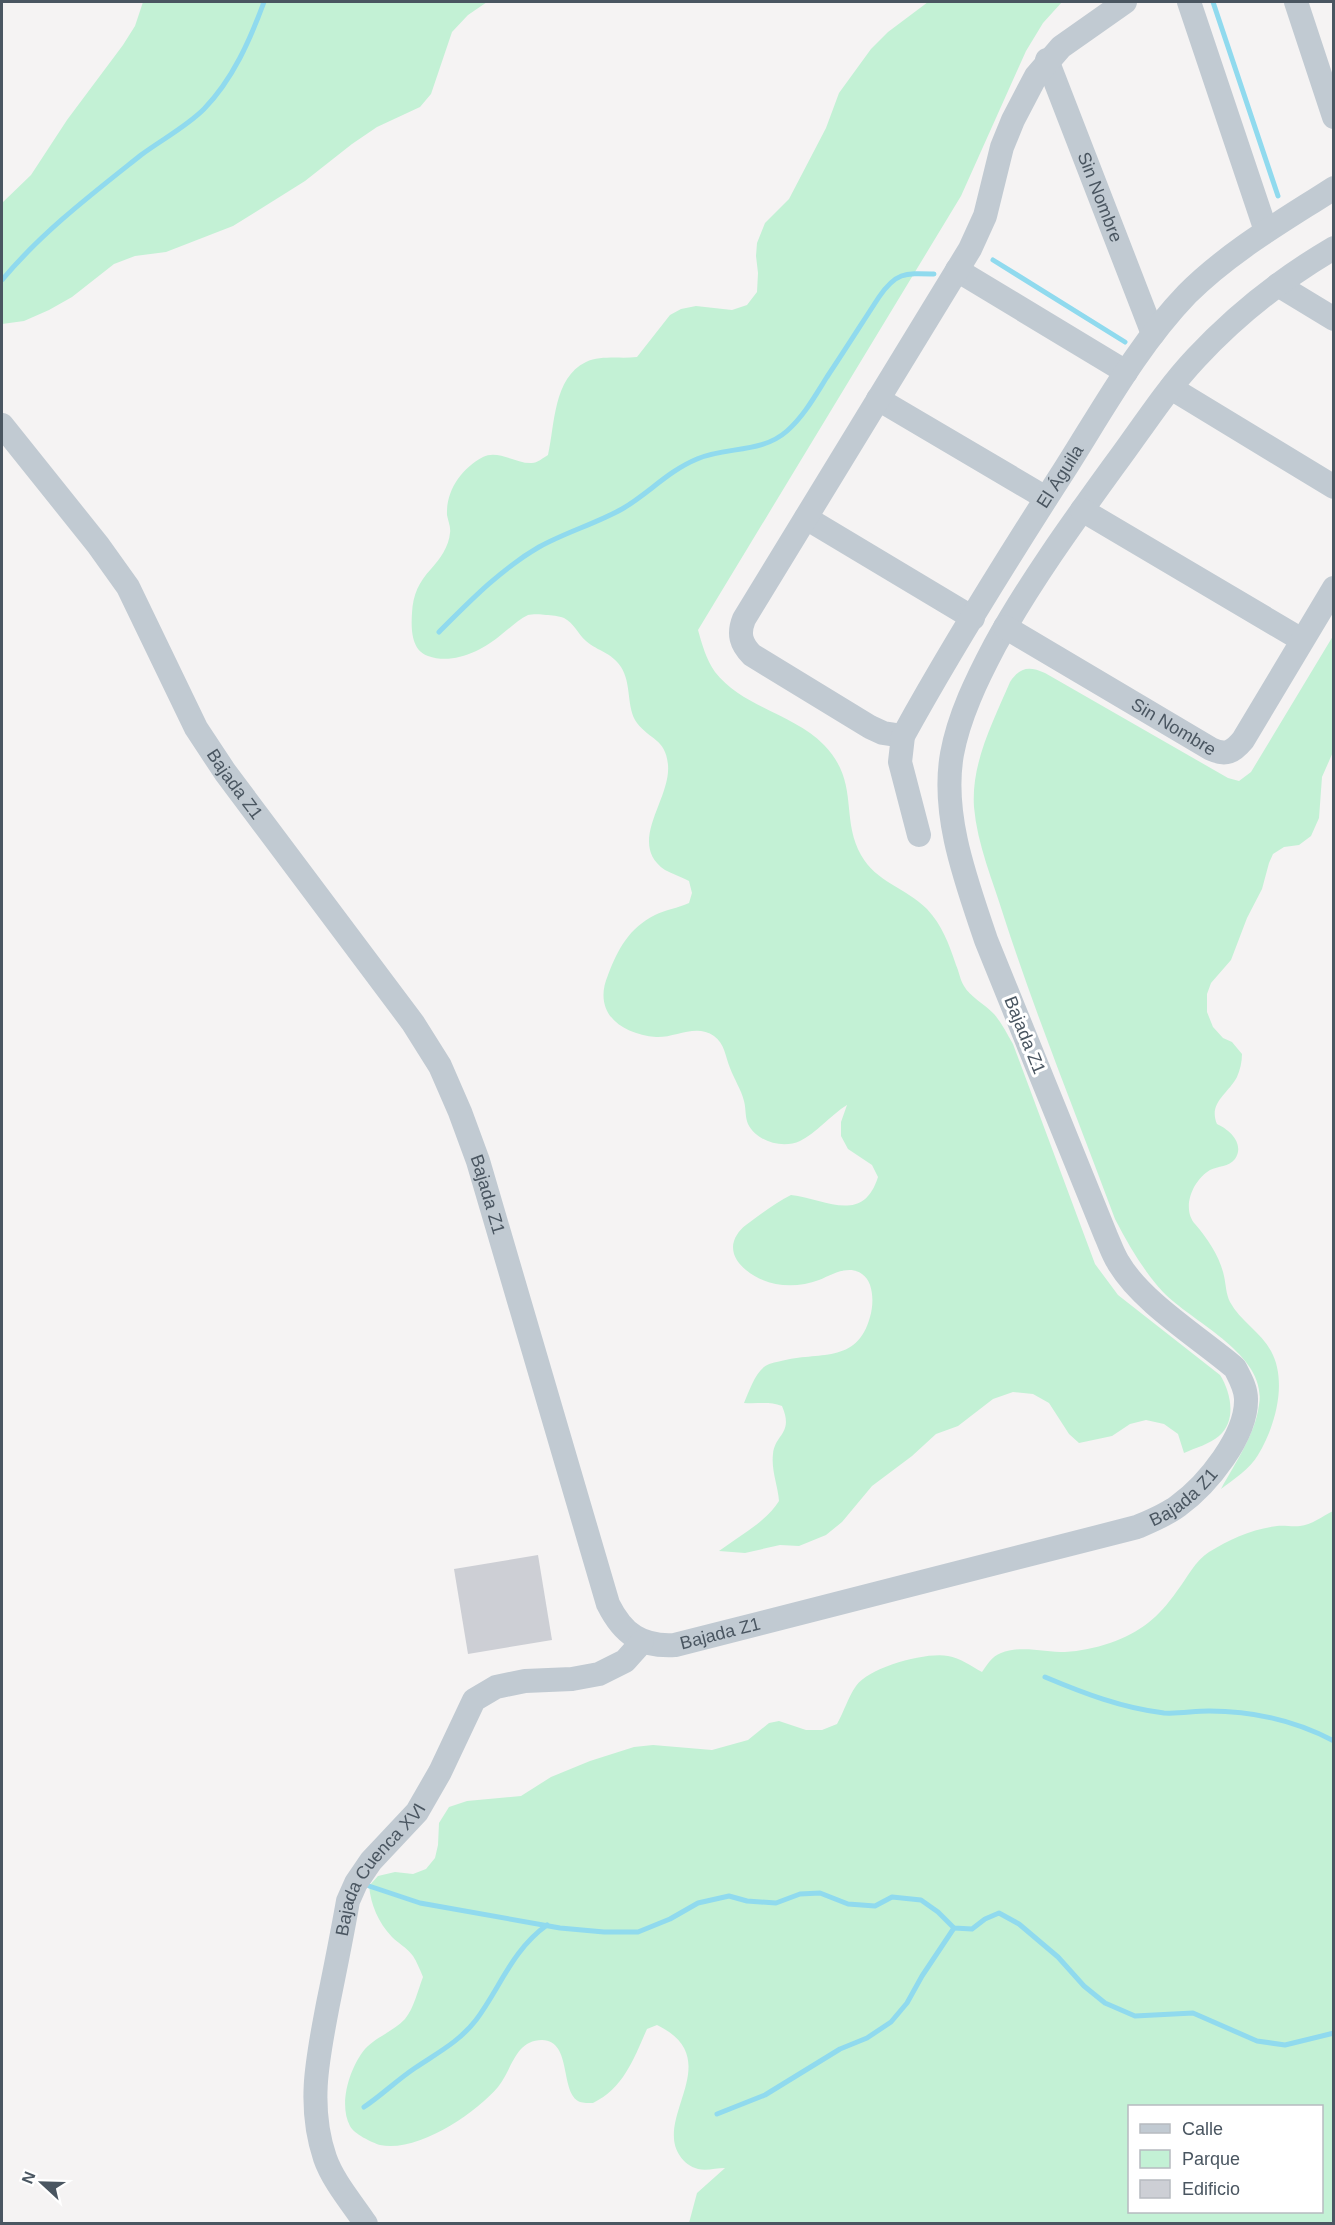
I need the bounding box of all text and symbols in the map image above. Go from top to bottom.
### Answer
street label: Sin Nombre [1074,149,1127,245]
street label: El Águila [1033,440,1088,512]
street label: Sin Nombre [1128,694,1220,760]
street label: Bajada Z1 [203,745,267,823]
street label: Bajada Z1 [1000,993,1050,1077]
street label: Bajada Z1 [466,1152,509,1237]
street label: Bajada Z1 [1146,1464,1222,1530]
street label: Bajada Z1 [678,1614,762,1653]
street label: Bajada Cuenca XVI [332,1800,430,1938]
legend [1128,2105,1323,2213]
text: Calle [1182,2119,1223,2139]
text: Parque [1182,2149,1240,2169]
north arrow [12,2153,72,2213]
text: N [19,2169,39,2186]
text: Edificio [1182,2179,1240,2199]

